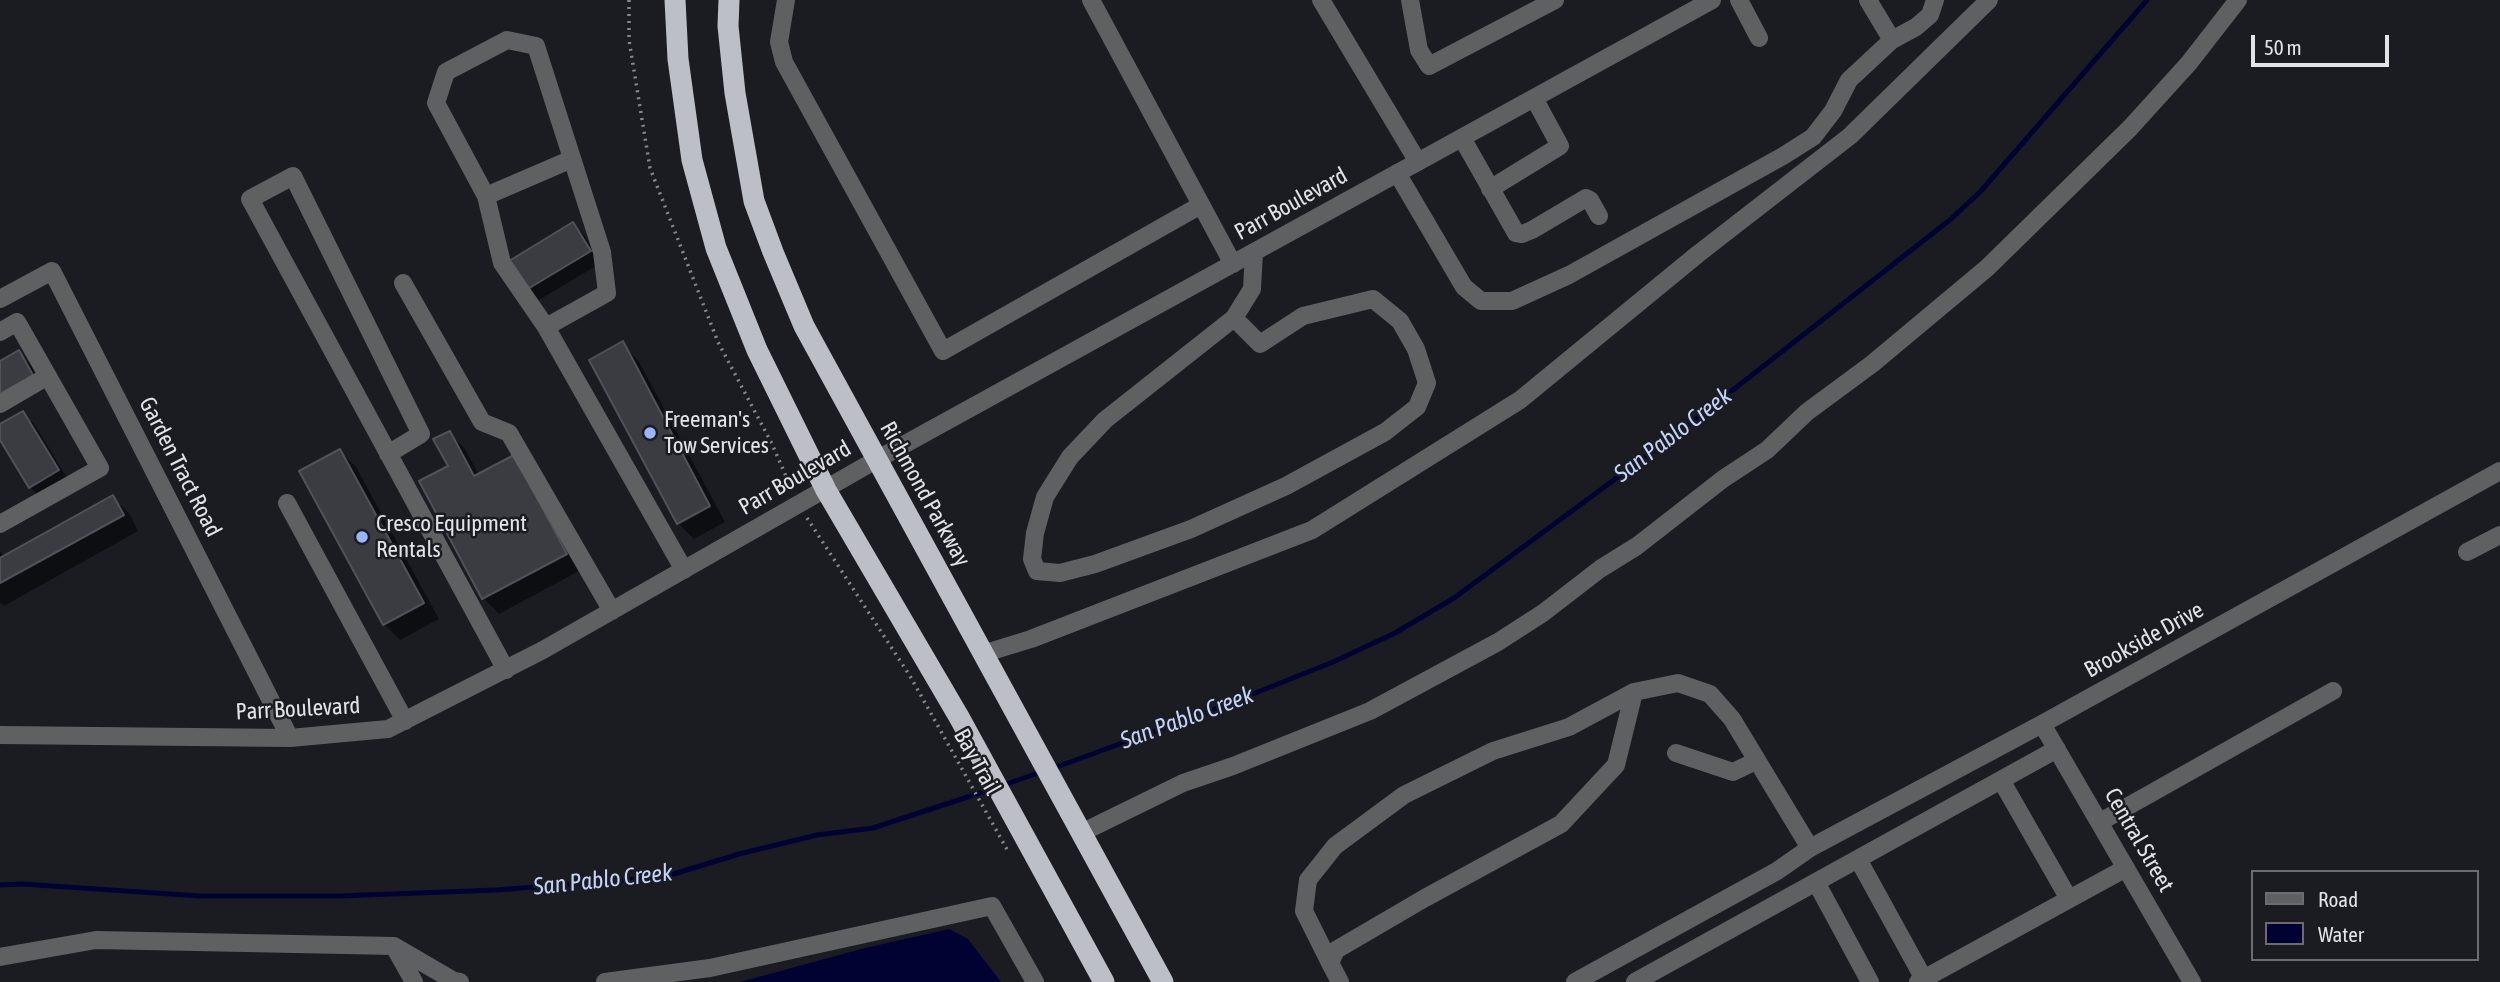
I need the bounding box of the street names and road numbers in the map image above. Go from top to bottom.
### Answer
street label: Parr Boulevard [1230,162,1352,246]
street label: Garden Tract Road [133,392,227,542]
street label: Richmond Parkway [874,417,976,571]
street label: Parr Boulevard [734,435,856,521]
street label: Brookside Drive [2080,596,2208,684]
street label: Parr Boulevard [235,692,361,726]
street label: Bay Trail [948,724,1006,800]
street label: Central Street [2098,783,2180,897]

